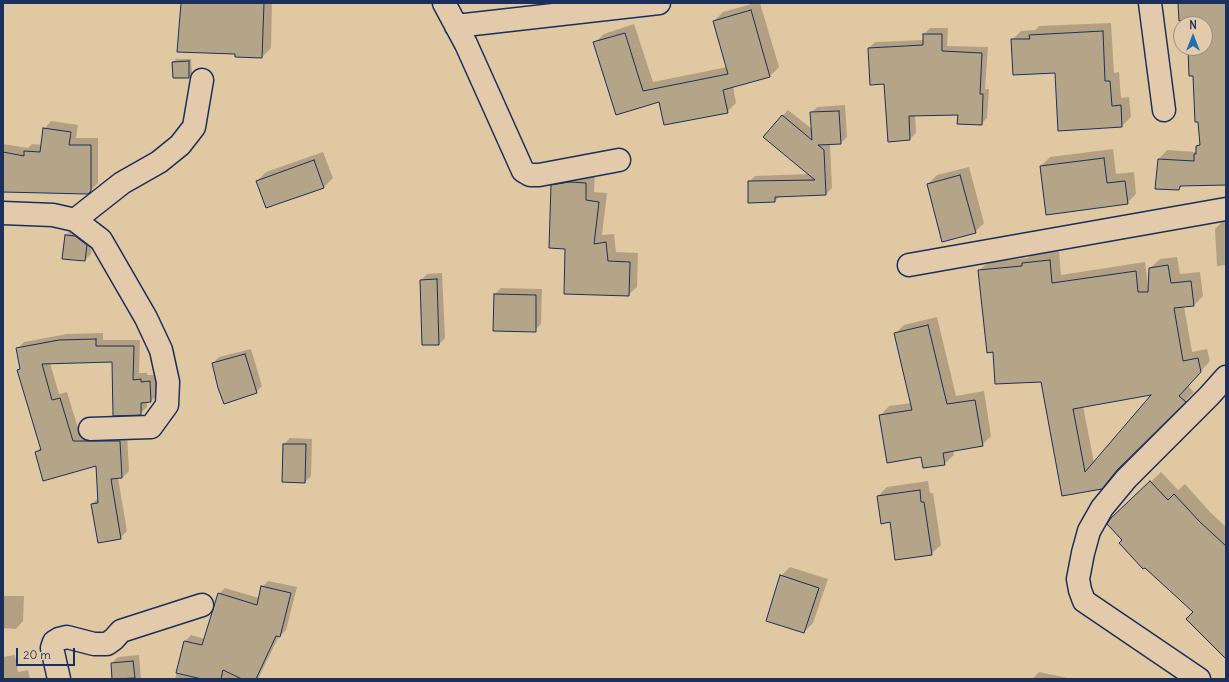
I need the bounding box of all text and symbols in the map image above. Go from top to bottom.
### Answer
north arrow [1173,16,1213,56]
text: N [1189,18,1197,32]
scale bar [18,640,77,666]
text: 20 m [23,647,51,662]

